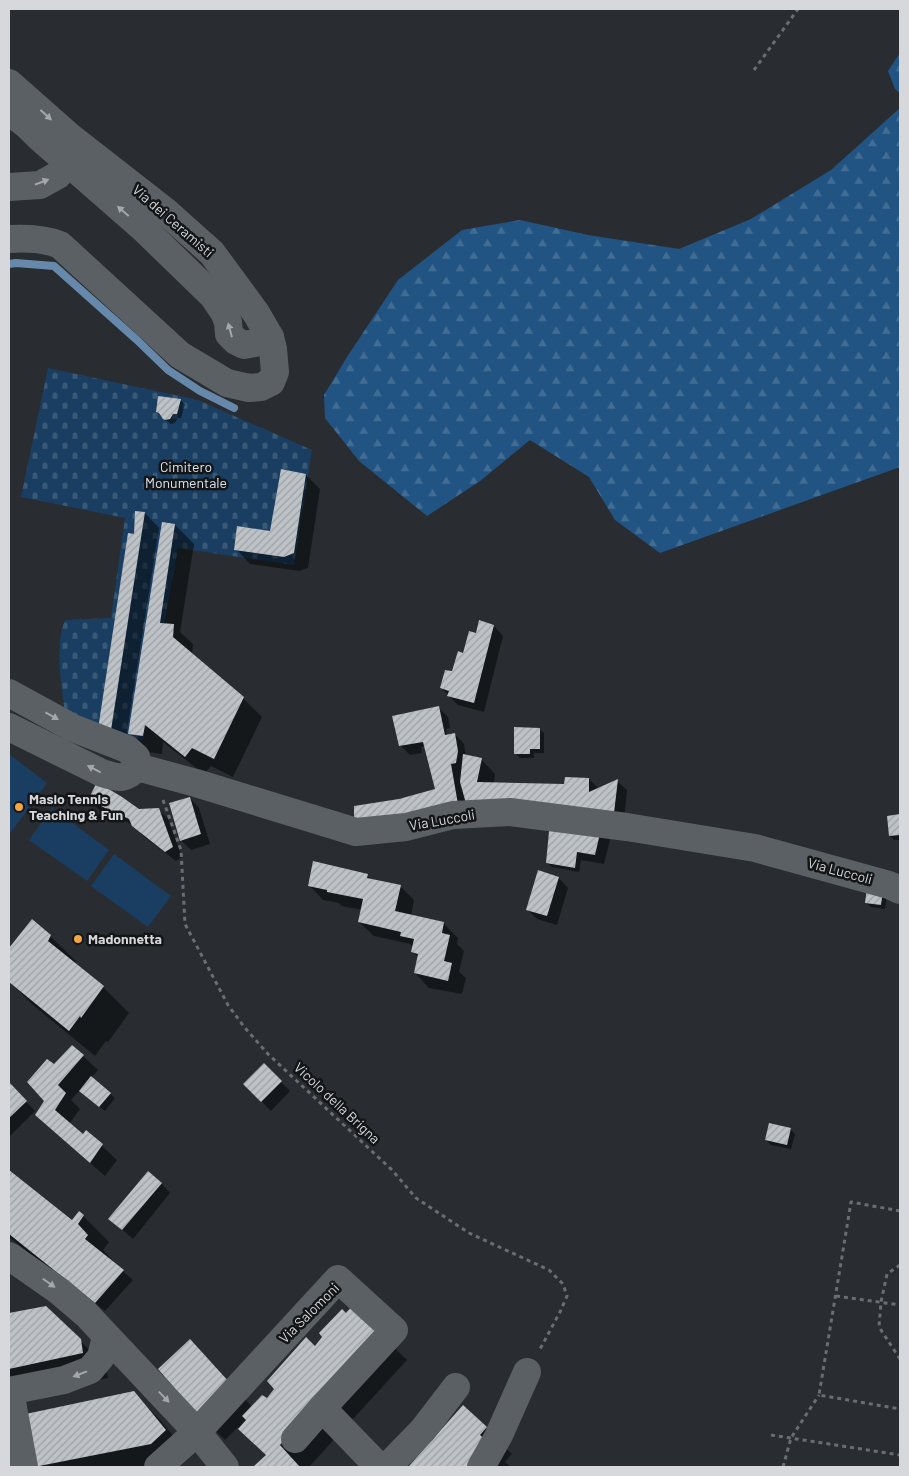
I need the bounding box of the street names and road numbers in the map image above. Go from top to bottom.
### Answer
street label: Via dei Ceramisti [129,181,217,260]
street label: Via Luccoli [408,805,476,834]
street label: Via Luccoli [806,854,874,887]
street label: Vicolo della Brigna [291,1058,384,1147]
street label: Via Salomoni [275,1279,342,1346]

